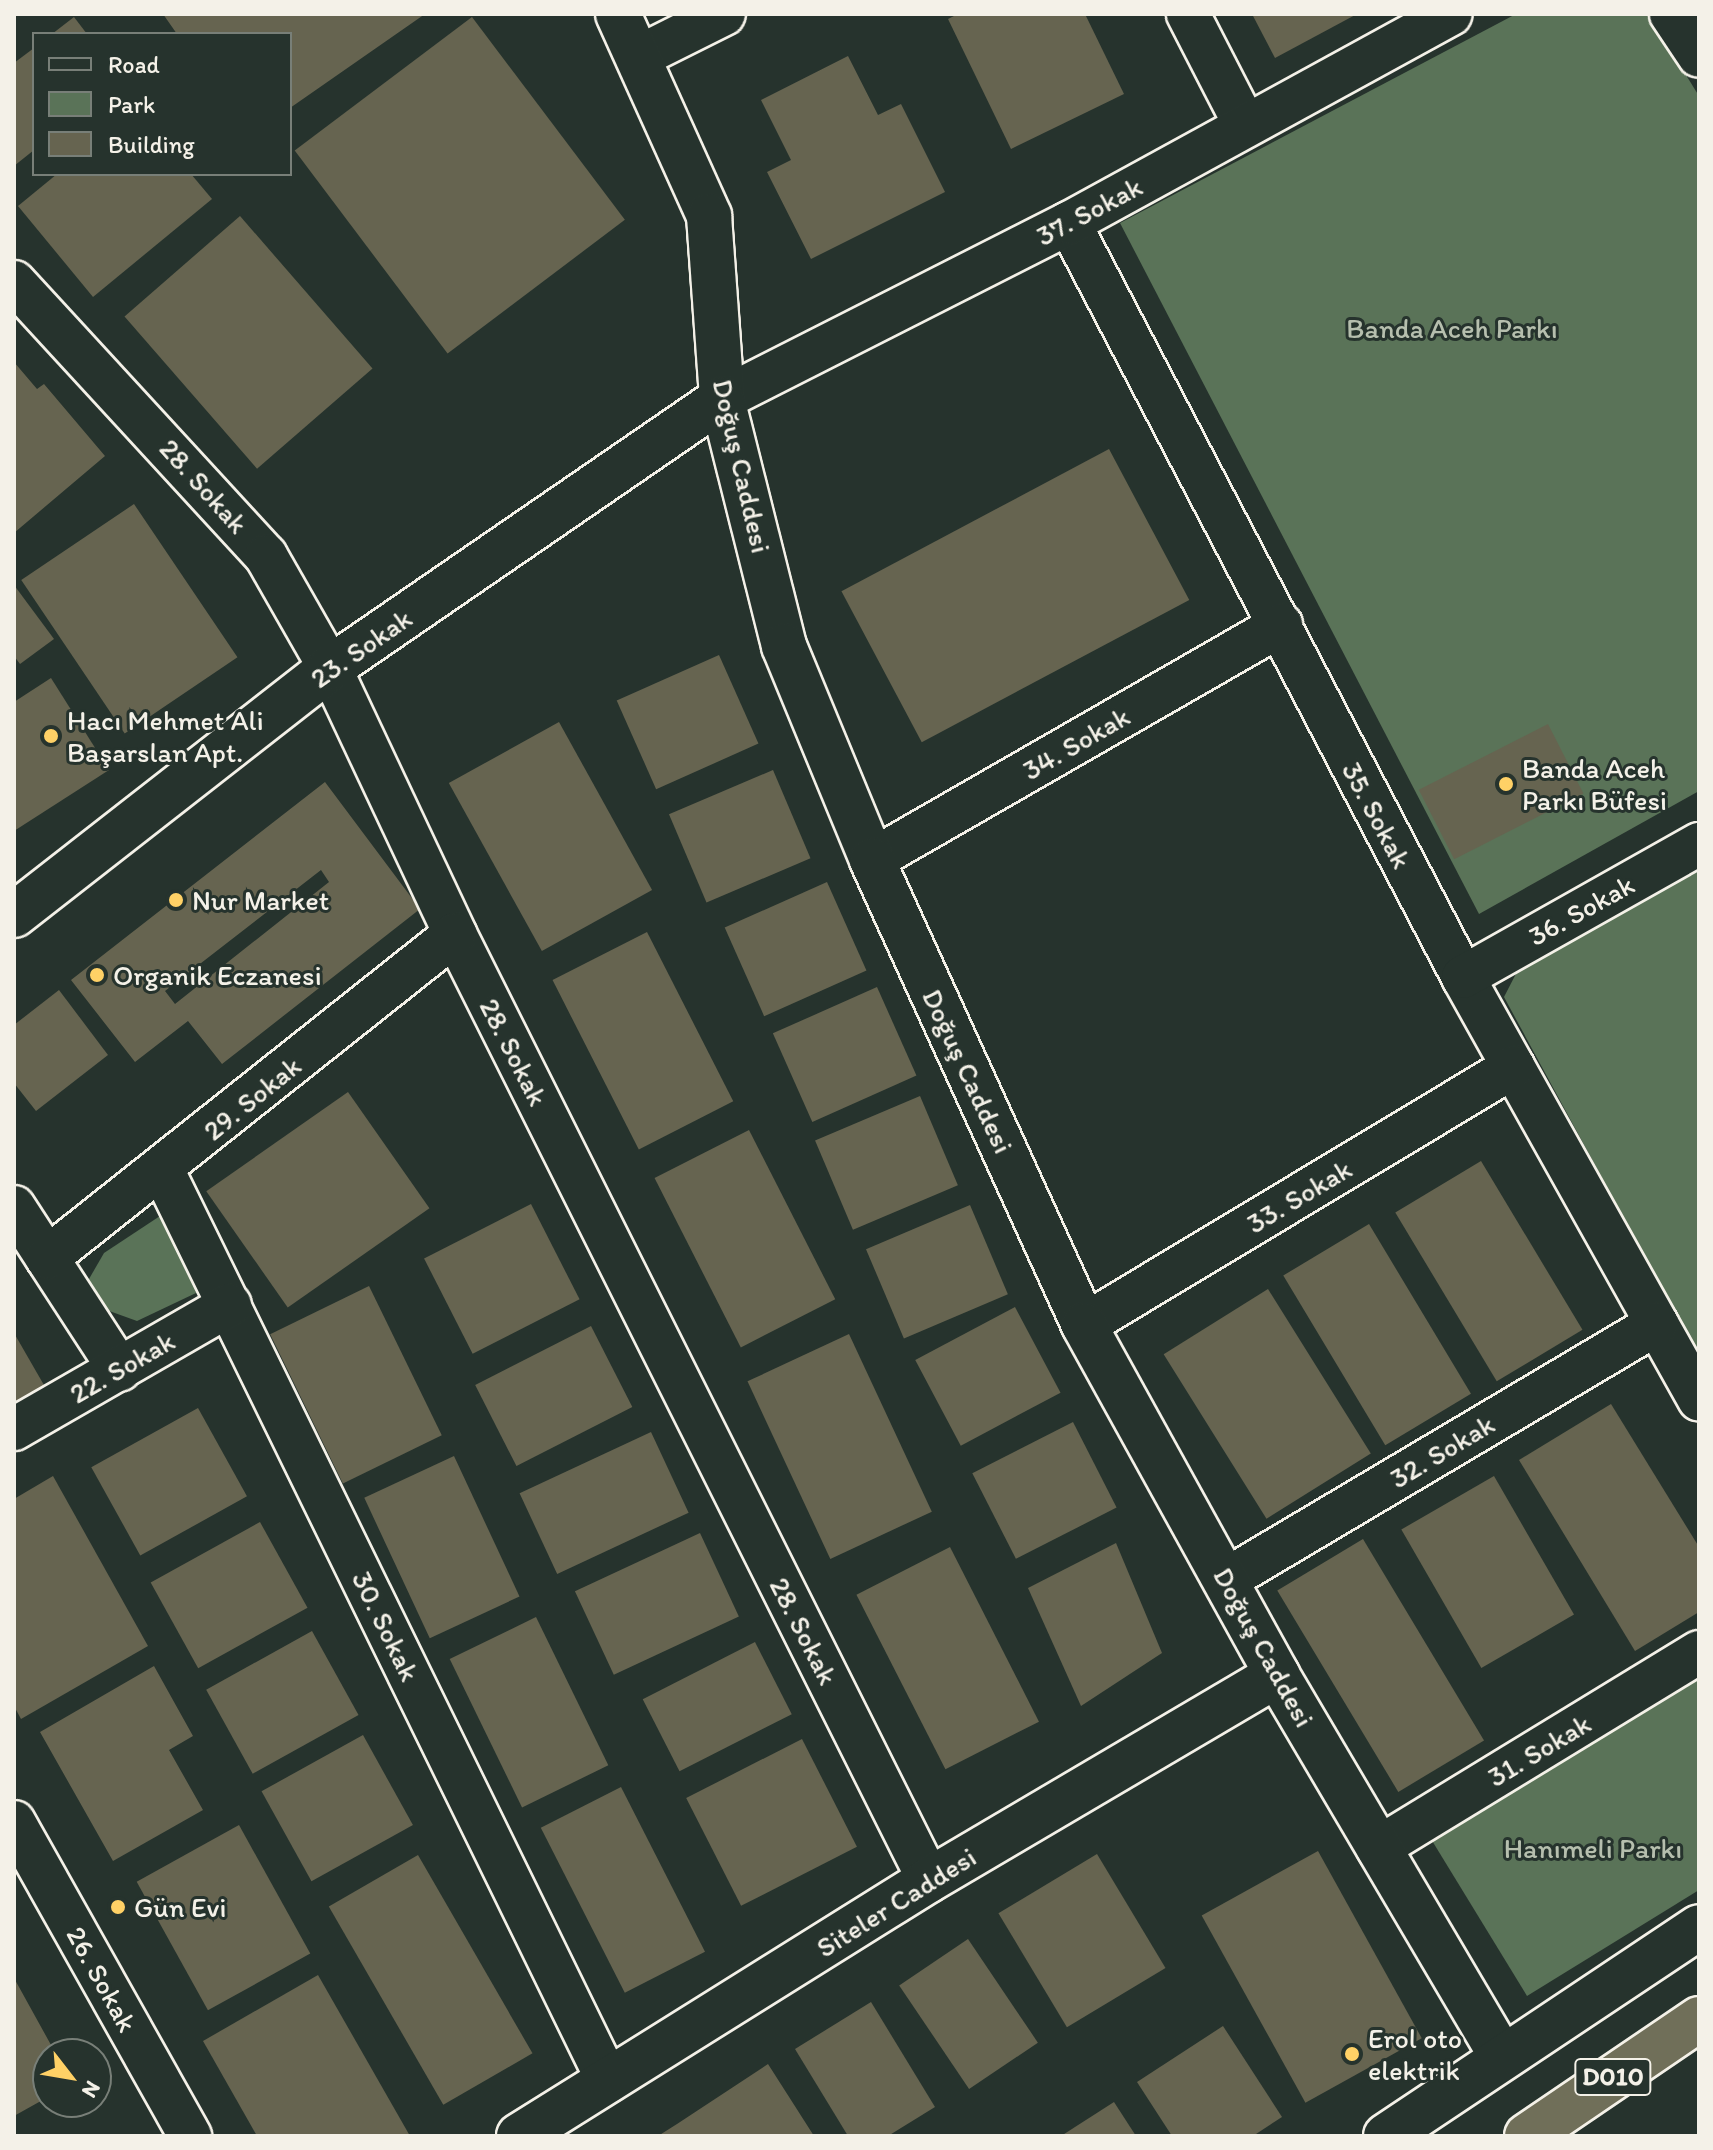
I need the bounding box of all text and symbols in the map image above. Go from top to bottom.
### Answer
legend [32,32,292,176]
text: Road [108,50,160,79]
text: Park [108,90,155,119]
text: Building [108,130,195,159]
street label: 37. Sokak [1030,169,1148,253]
park label: Banda Aceh Parkı [1347,311,1557,345]
street label: Doğuş Caddesi [706,376,778,556]
street label: 28. Sokak [153,432,255,540]
street label: 23. Sokak [304,601,418,695]
street label: 34. Sokak [1017,699,1135,787]
place label: Hacı Mehmet Ali Başarslan Apt. [67,703,264,769]
marker: Hacı Mehmet Ali Başarslan Apt. [42,727,60,745]
place label: Banda Aceh Parkı Büfesi [1522,751,1667,817]
street label: 35. Sokak [1335,756,1419,874]
marker: Banda Aceh Parkı Büfesi [1497,775,1515,793]
street label: 36. Sokak [1522,867,1640,953]
place label: Nur Market [192,883,330,917]
marker: Nur Market [167,891,185,909]
place label: Organik Eczanesi [113,958,322,992]
marker: Organik Eczanesi [88,966,106,984]
street label: Doğuş Caddesi [915,984,1021,1158]
street label: 28. Sokak [473,993,555,1111]
street label: 29. Sokak [197,1049,307,1147]
street label: 33. Sokak [1240,1152,1358,1240]
street label: 22. Sokak [64,1324,180,1410]
street label: 32. Sokak [1384,1407,1500,1495]
street label: Doğuş Caddesi [1206,1561,1322,1733]
street label: 30. Sokak [345,1565,427,1687]
street label: 28. Sokak [763,1572,845,1690]
street label: 31. Sokak [1481,1706,1597,1794]
park label: Hanımeli Parkı [1504,1831,1682,1865]
street label: Siteler Caddesi [810,1840,982,1964]
place label: Gün Evi [134,1890,226,1924]
marker: Gün Evi [109,1898,127,1916]
street label: 26. Sokak [59,1920,145,2038]
place label: Erol oto elektrik [1368,2021,1462,2087]
north arrow [32,2038,112,2118]
marker: Erol oto elektrik [1343,2045,1361,2063]
road number: D010 [1573,2055,1653,2099]
text: N [76,2076,107,2103]

